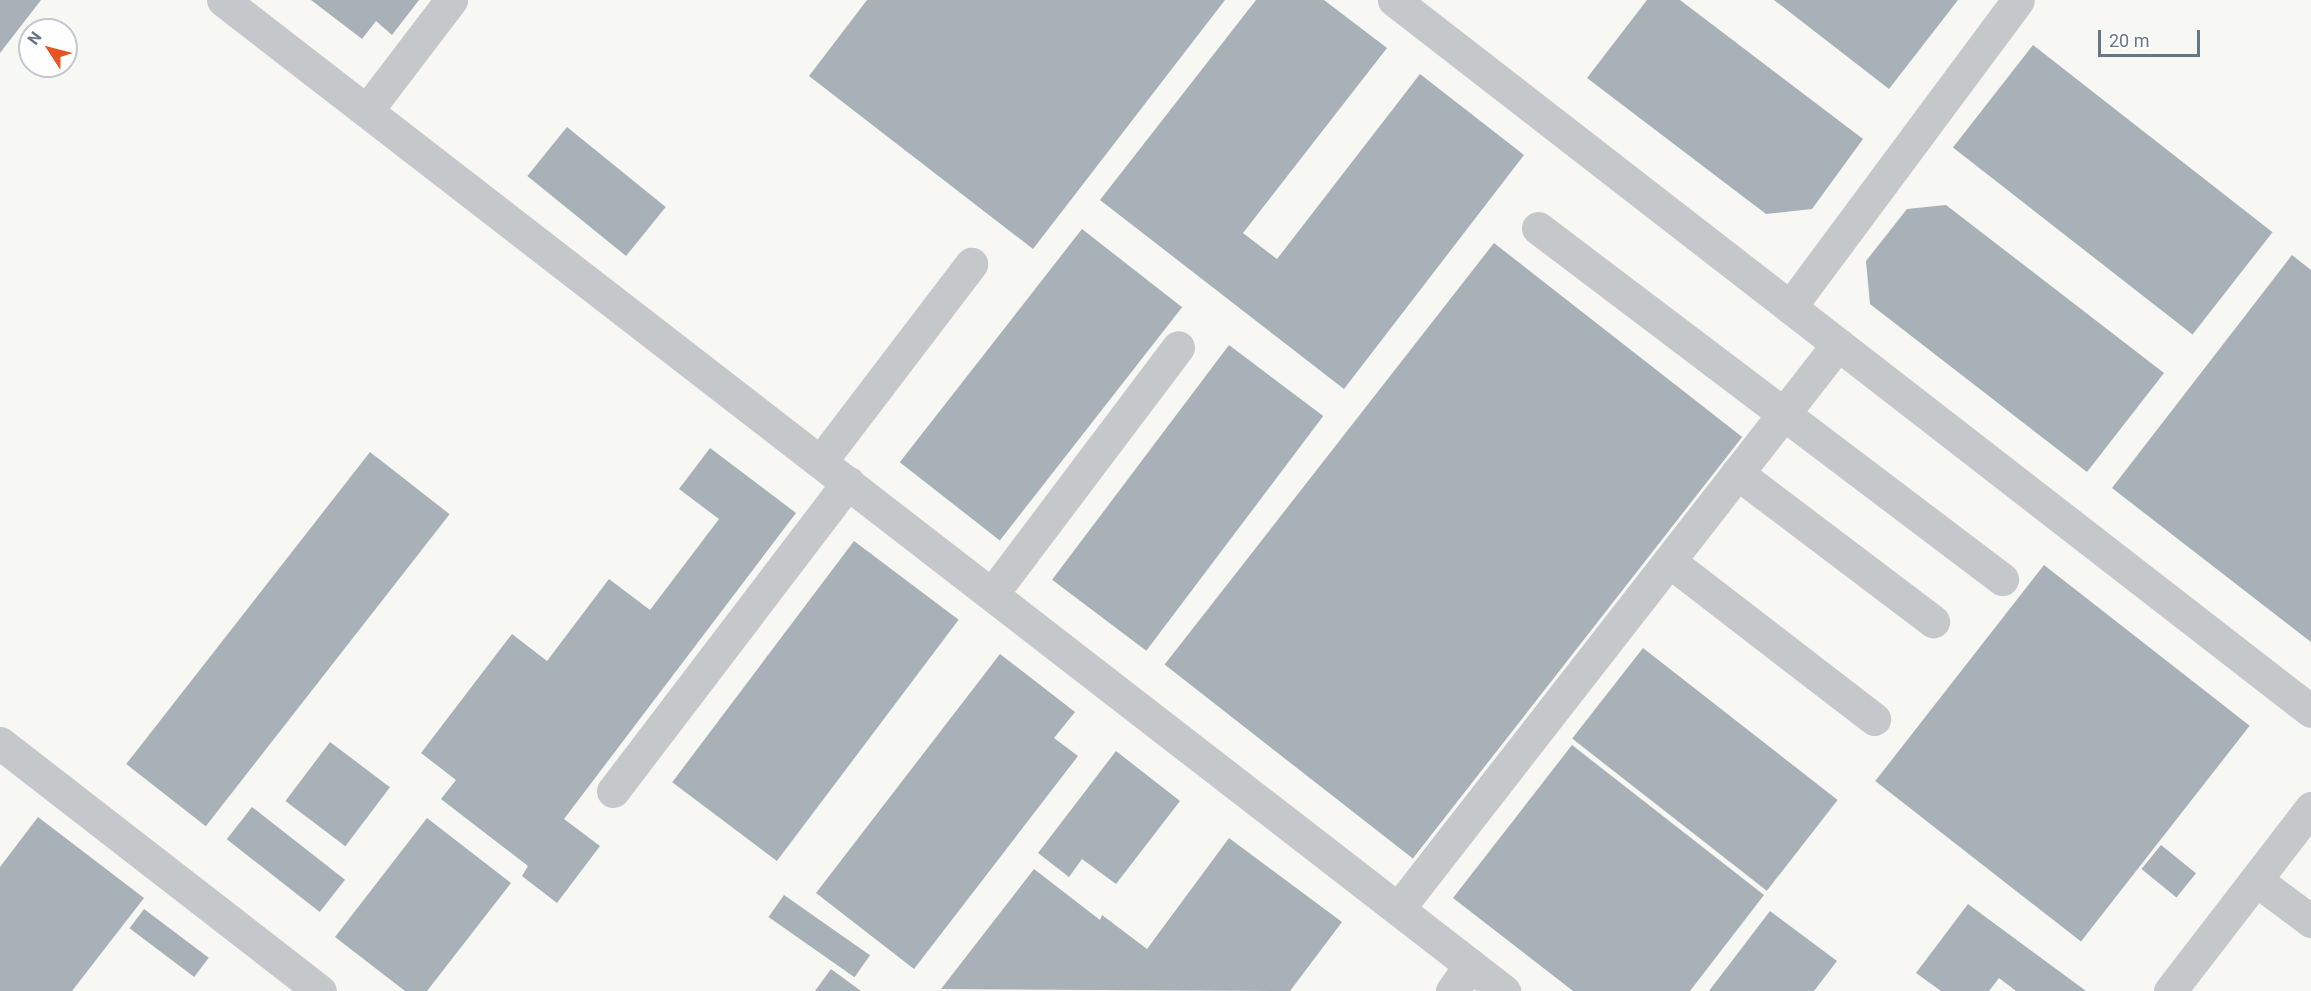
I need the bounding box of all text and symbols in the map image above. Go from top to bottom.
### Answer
north arrow [18,18,78,78]
scale bar [2101,18,2203,56]
text: N [24,28,46,48]
text: 20 m [2109,30,2149,51]

